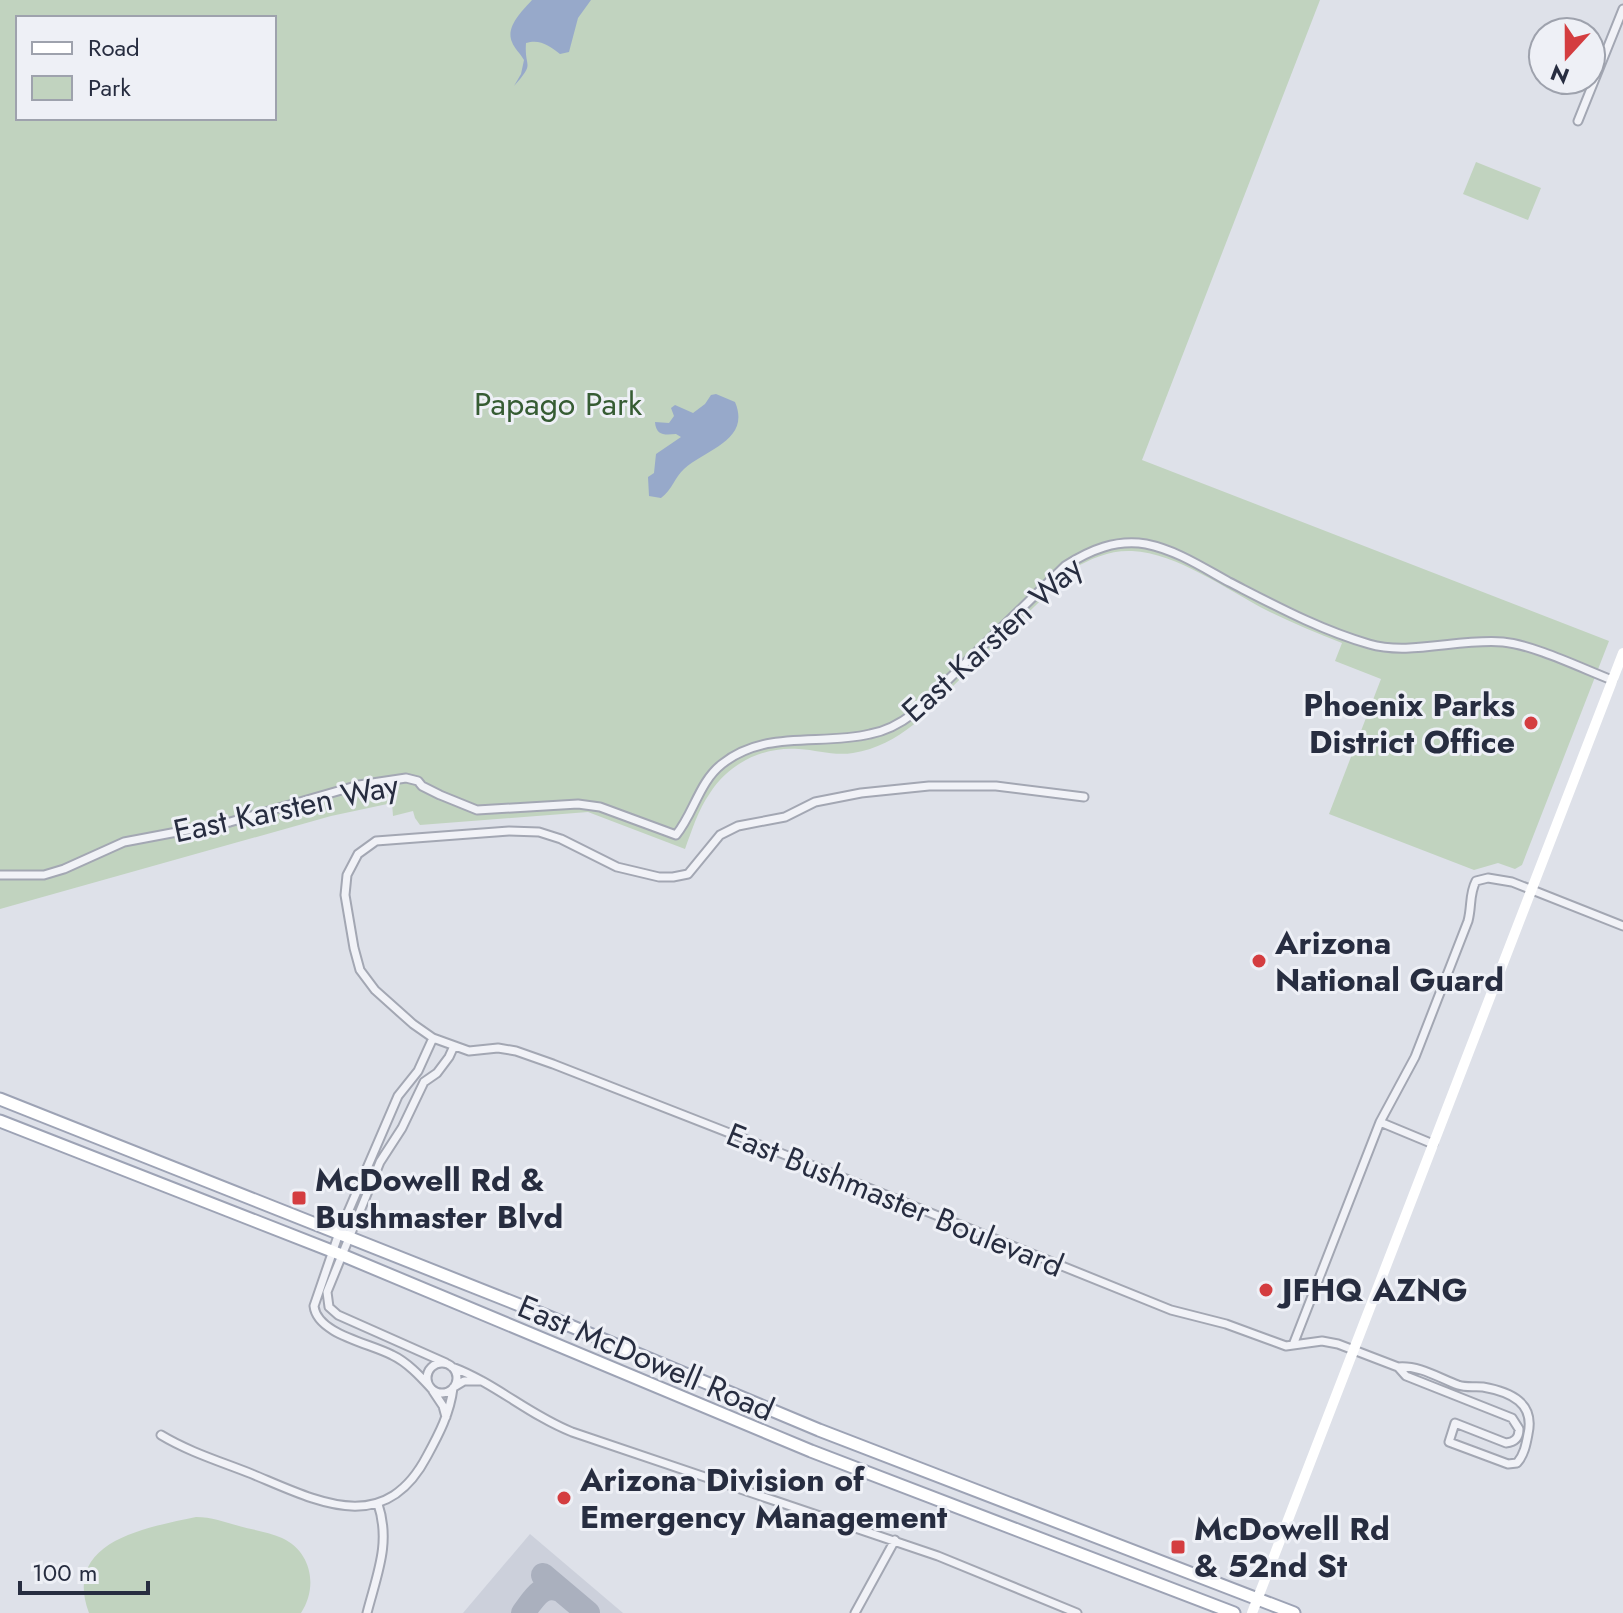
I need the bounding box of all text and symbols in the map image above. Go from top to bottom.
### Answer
legend [16,16,276,120]
north arrow [1527,16,1607,96]
text: Road [88,30,140,65]
text: N [1546,57,1574,93]
text: Park [88,70,131,105]
park label: Papago Park [474,381,643,427]
street label: East Karsten Way [892,545,1093,733]
place label: Phoenix Parks District Office [1303,682,1515,765]
marker: Phoenix Parks District Office [1522,714,1540,732]
street label: East Karsten Way [169,762,404,854]
place label: Arizona National Guard [1274,920,1504,1003]
marker: Arizona National Guard [1250,952,1268,970]
street label: East Bushmaster Boulevard [720,1111,1070,1289]
place label: McDowell Rd & Bushmaster Blvd [315,1157,563,1240]
marker: McDowell Rd & Bushmaster Blvd [290,1189,308,1207]
place label: JFHQ AZNG [1276,1267,1467,1313]
marker: JFHQ AZNG [1257,1281,1275,1299]
street label: East McDowell Road [511,1283,781,1433]
place label: Arizona Division of Emergency Management [579,1457,948,1540]
marker: Arizona Division of Emergency Management [555,1489,573,1507]
place label: McDowell Rd & 52nd St [1194,1506,1390,1589]
marker: McDowell Rd & 52nd St [1169,1538,1187,1556]
scale bar [20,1545,148,1595]
text: 100 m [32,1555,98,1590]

